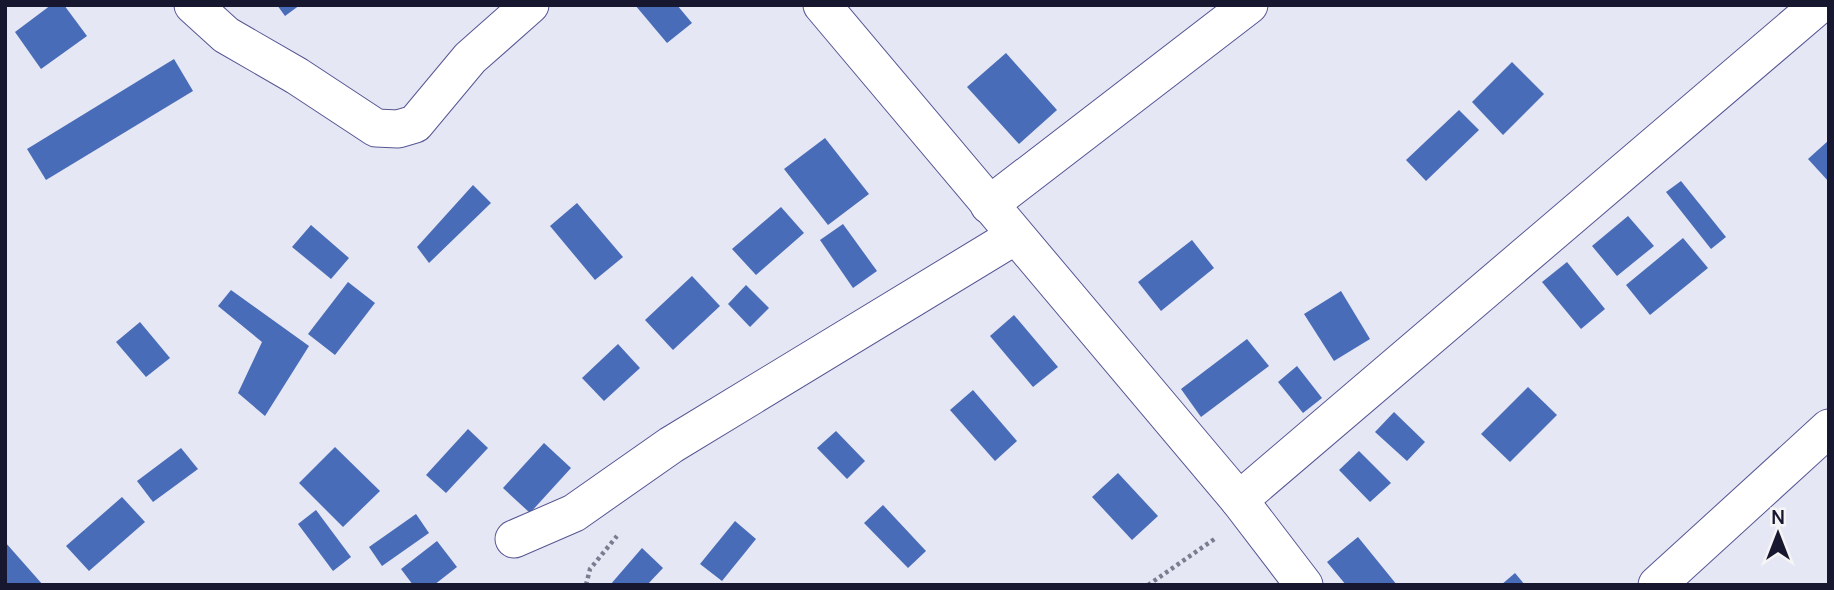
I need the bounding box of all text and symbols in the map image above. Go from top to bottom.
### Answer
north arrow [1743,499,1813,569]
text: N [1771,504,1785,530]

